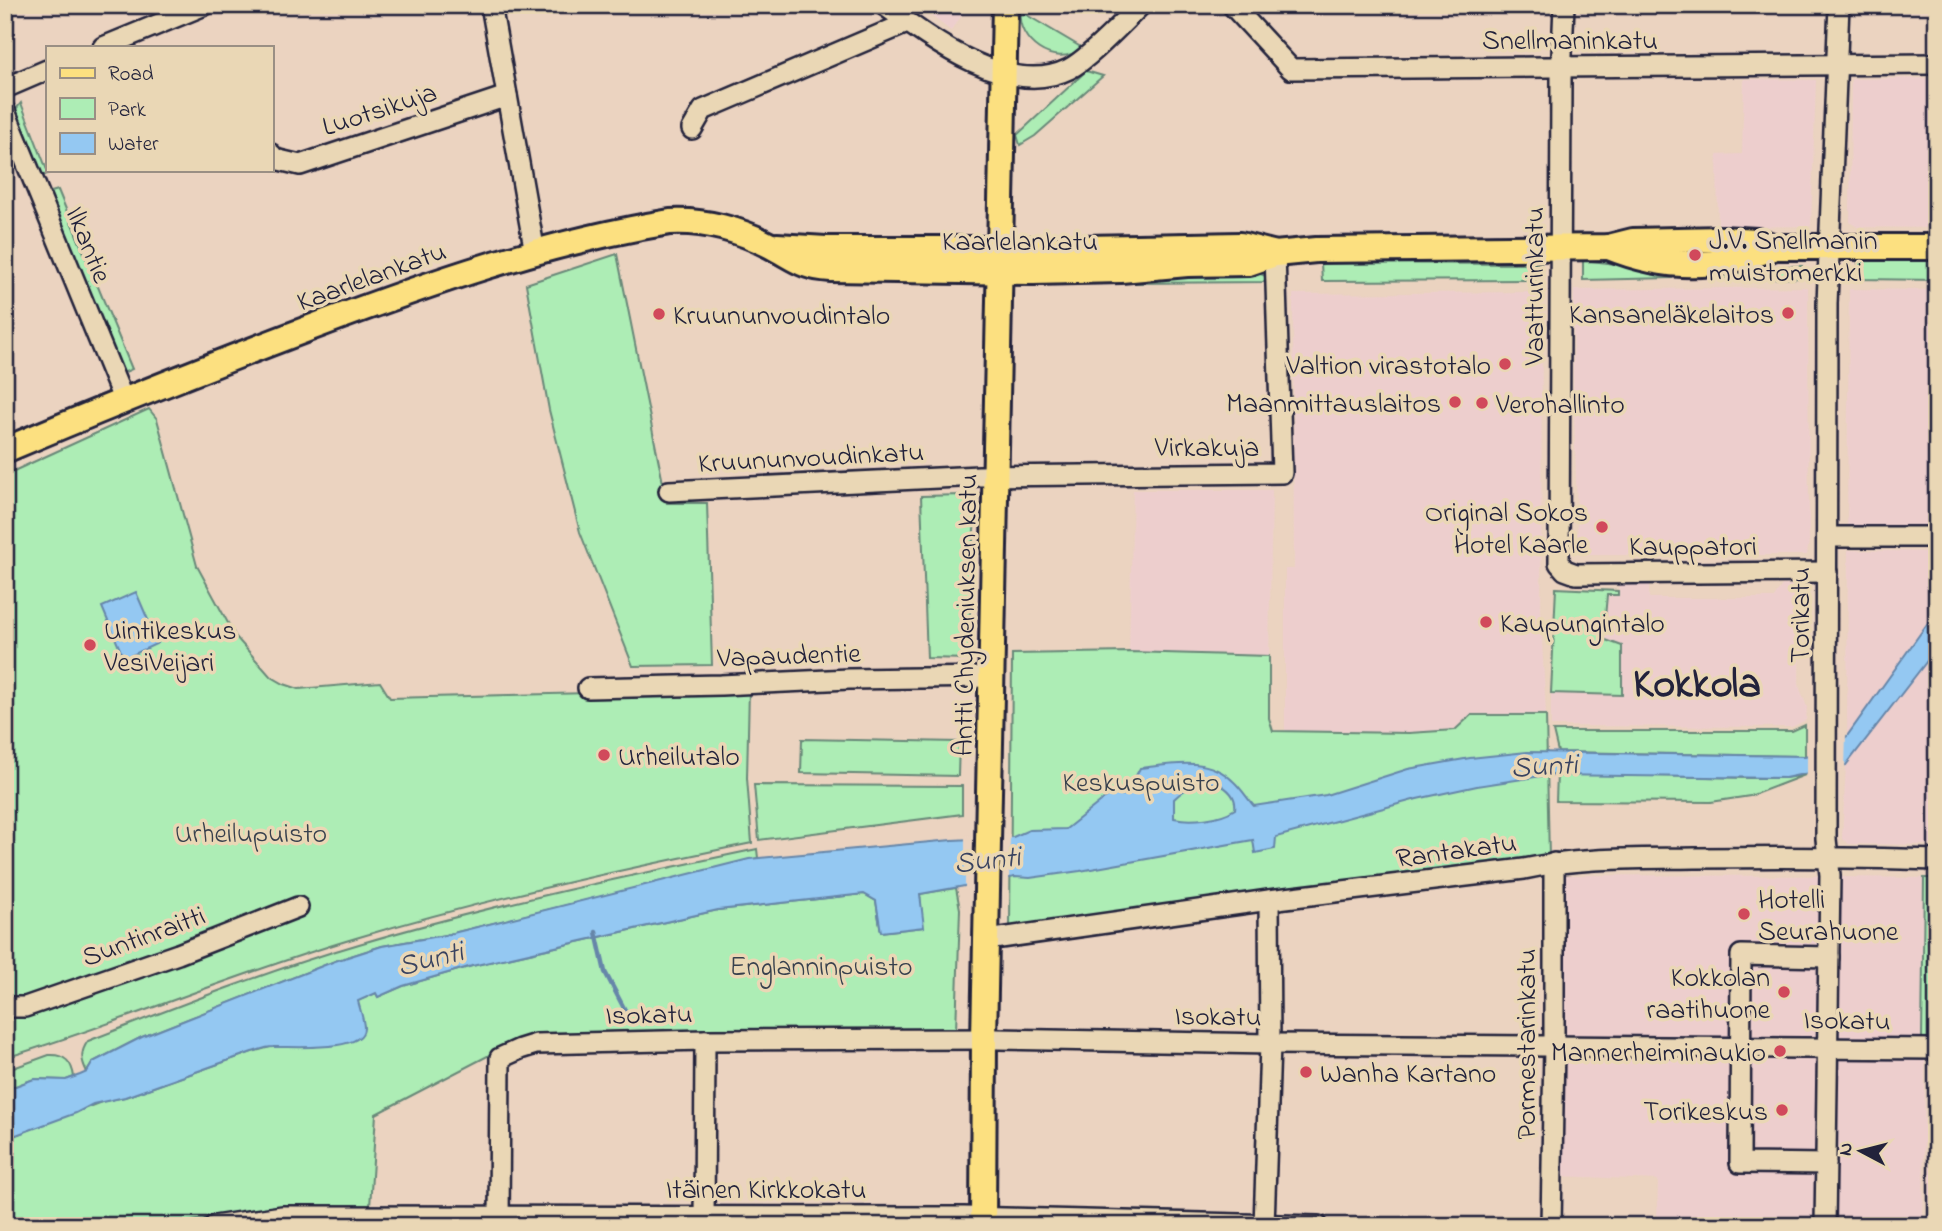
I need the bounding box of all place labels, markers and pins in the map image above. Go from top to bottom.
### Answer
place label: J.V. Snellmanin muistomerkki [1709,222,1877,295]
marker: J.V. Snellmanin muistomerkki [1687,247,1703,263]
place label: Kansaneläkelaitos [1569,296,1774,337]
place label: Kruununvoudintalo [673,297,890,338]
marker: Kansaneläkelaitos [1780,305,1796,321]
marker: Kruununvoudintalo [651,306,667,322]
place label: Valtion virastotalo [1286,347,1491,388]
marker: Valtion virastotalo [1497,356,1513,372]
place label: Maanmittauslaitos [1226,385,1441,426]
place label: Verohallinto [1495,386,1625,427]
marker: Maanmittauslaitos [1447,394,1463,410]
marker: Verohallinto [1474,395,1490,411]
place label: Original Sokos Hotel Kaarle [1425,494,1588,567]
marker: Original Sokos Hotel Kaarle [1594,519,1610,535]
place label: Kaupungintalo [1500,605,1665,646]
place label: Uintikeskus VesiVeijari [103,612,237,685]
marker: Kaupungintalo [1478,614,1494,630]
marker: Uintikeskus VesiVeijari [82,637,98,653]
place label: Urheilutalo [618,738,740,779]
marker: Urheilutalo [596,747,612,763]
place label: Hotelli Seurahuone [1758,881,1899,954]
marker: Hotelli Seurahuone [1736,906,1752,922]
place label: Kokkolan raatihuone [1646,959,1770,1032]
marker: Kokkolan raatihuone [1776,984,1792,1000]
place label: Mannerheiminaukio [1551,1034,1766,1075]
marker: Mannerheiminaukio [1772,1043,1788,1059]
place label: Wanha Kartano [1320,1055,1496,1096]
marker: Wanha Kartano [1298,1064,1314,1080]
place label: Torikeskus [1643,1093,1768,1134]
marker: Torikeskus [1774,1102,1790,1118]

